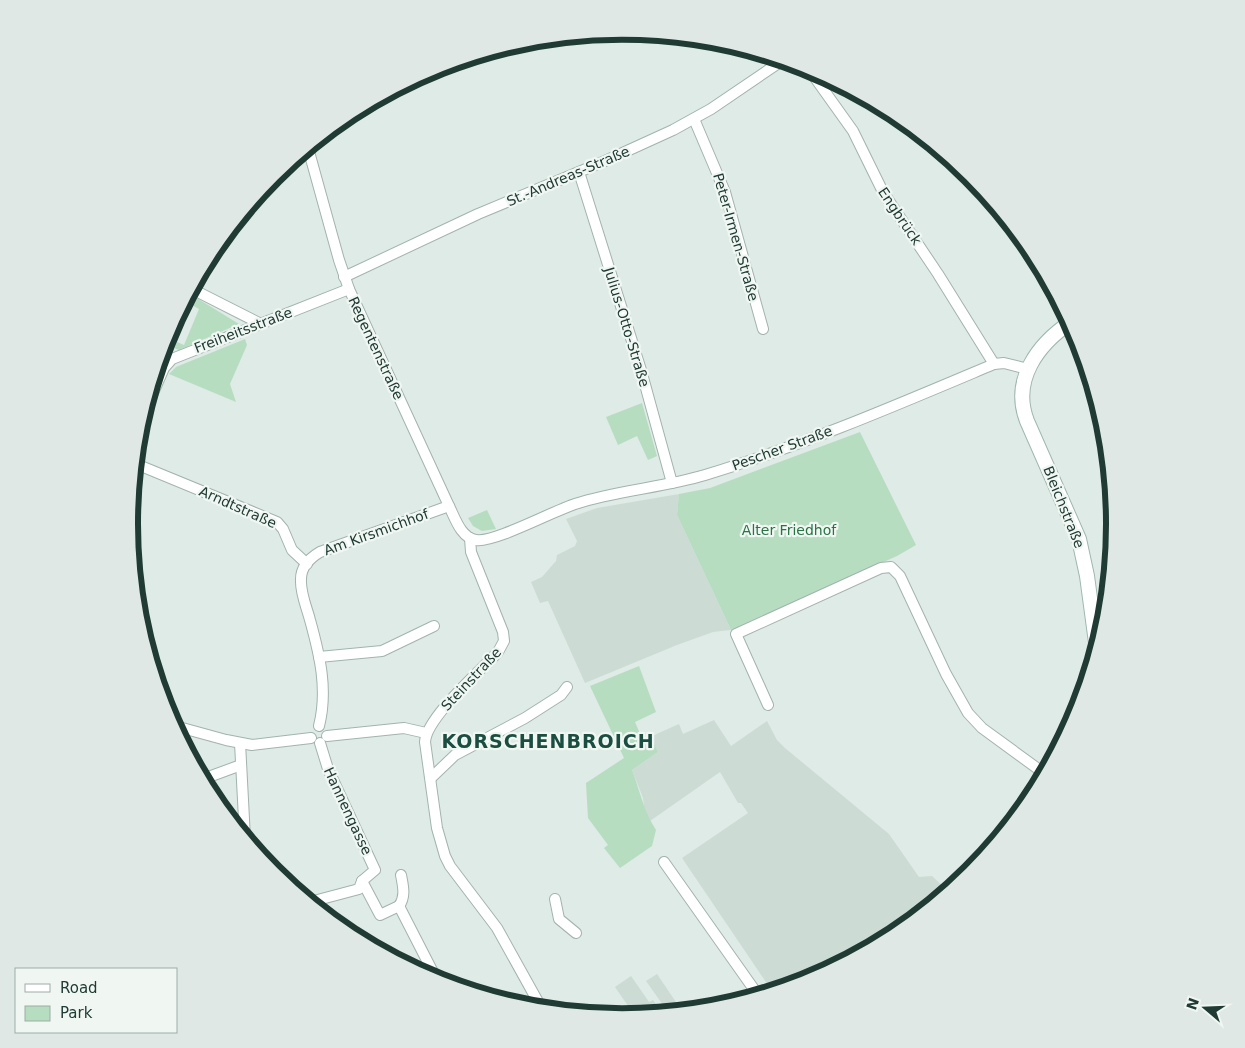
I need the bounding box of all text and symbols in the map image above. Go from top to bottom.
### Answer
street label: St.-Andreas-Straße [504,143,632,209]
street label: Peter-Irmen-Straße [710,171,762,303]
street label: Engbrück [875,184,926,249]
street label: Julius-Otto-Straße [601,264,653,389]
street label: Regentenstraße [345,294,407,402]
street label: Freiheitsstraße [192,304,294,356]
street label: Pescher Straße [730,422,834,474]
street label: Bleichstraße [1040,464,1088,550]
street label: Arndtstraße [197,483,279,531]
street label: Am Kirsmichhof [321,505,432,558]
park label: Alter Friedhof [742,522,837,538]
street label: Steinstraße [438,644,504,714]
district label: KORSCHENBROICH [441,730,655,752]
street label: Hannengasse [321,765,375,857]
legend [15,968,178,1033]
text: Road [60,979,98,997]
north arrow [1180,983,1230,1033]
text: N [1183,996,1202,1012]
text: Park [60,1004,93,1022]

